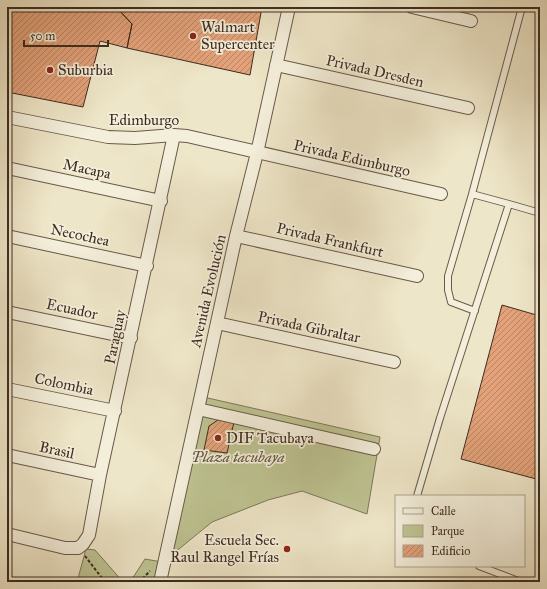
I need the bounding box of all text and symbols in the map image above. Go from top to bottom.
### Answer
place label: Walmart Supercenter [201,18,275,53]
scale bar [24,22,108,48]
text: 50 m [30,29,55,43]
marker: Walmart Supercenter [188,31,198,41]
street label: Privada Dresden [324,51,426,91]
place label: Suburbia [58,61,114,79]
marker: Suburbia [45,65,55,75]
street label: Edimburgo [109,111,180,129]
street label: Privada Edimburgo [292,136,412,180]
street label: Macapa [62,155,113,183]
street label: Privada Frankfurt [275,219,386,261]
street label: Necochea [49,220,112,250]
street label: Avenida Evolución [186,233,230,350]
street label: Ecuador [45,295,100,323]
street label: Paraguay [100,307,130,366]
street label: Privada Gibraltar [256,307,362,347]
street label: Colombia [33,369,96,399]
place label: DIF Tacubaya [226,429,315,447]
marker: DIF Tacubaya [213,433,223,443]
street label: Brasil [38,438,77,463]
park label: Plaza tacubaya [191,448,285,466]
legend [395,495,525,567]
text: Calle [431,504,456,518]
text: Parque [431,524,464,539]
place label: Escuela Sec. Raul Rangel Frías [170,531,279,566]
marker: Escuela Sec. Raul Rangel Frías [282,544,292,554]
text: Edificio [431,544,470,558]

